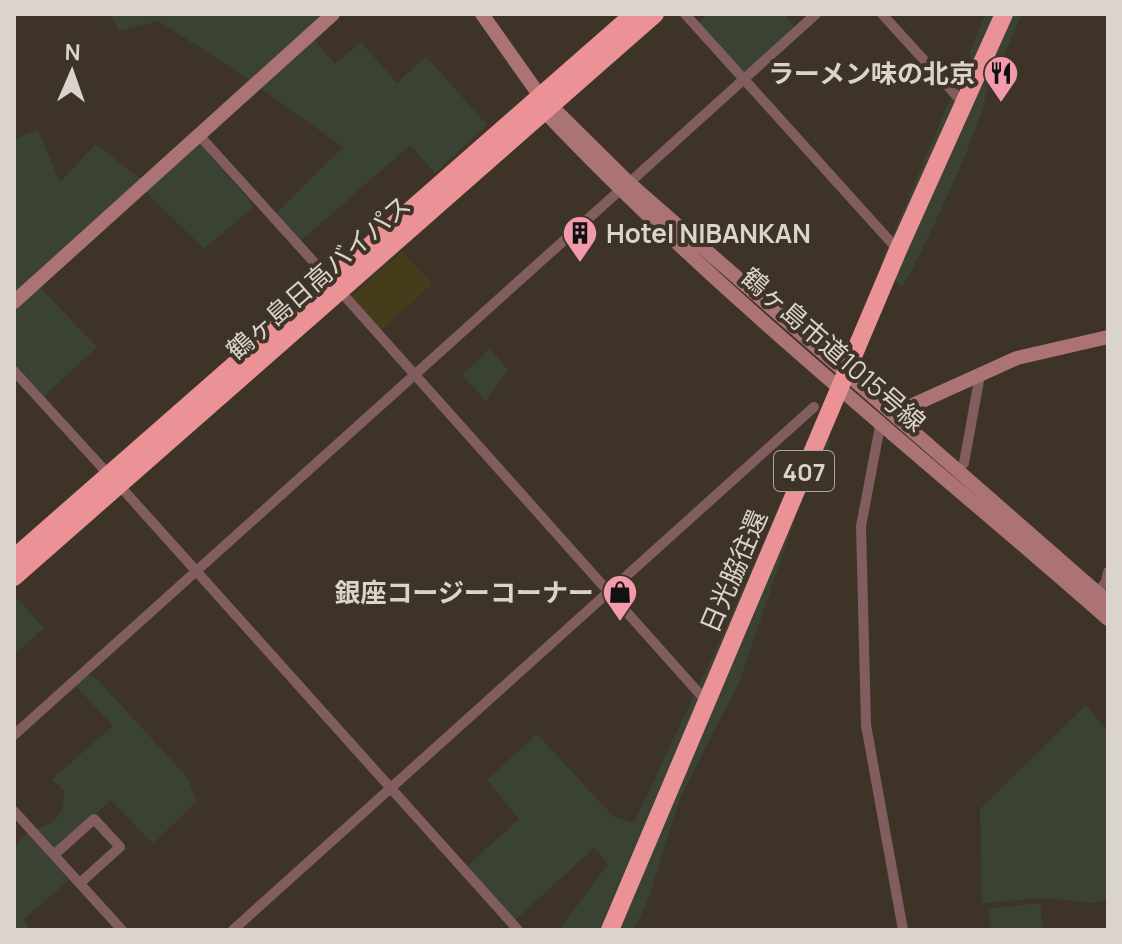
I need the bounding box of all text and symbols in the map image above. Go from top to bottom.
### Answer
north arrow [32,32,112,112]
text: N [64,37,81,67]
restaurant icon: ラーメン味の北京 [982,54,1020,104]
place label: ラーメン味の北京 [768,55,975,91]
street label: 鶴ヶ島日高バイパス [218,187,418,367]
building icon: Hotel NIBANKAN [561,214,599,264]
place label: Hotel NIBANKAN [606,215,811,251]
street label: 鶴ヶ島市道1015号線 [734,259,934,439]
road number: 407 [774,451,834,491]
street label: 日光脇往還 [691,504,775,638]
shop icon: 銀座コージーコーナー [601,573,639,623]
place label: 銀座コージーコーナー [335,574,594,610]

